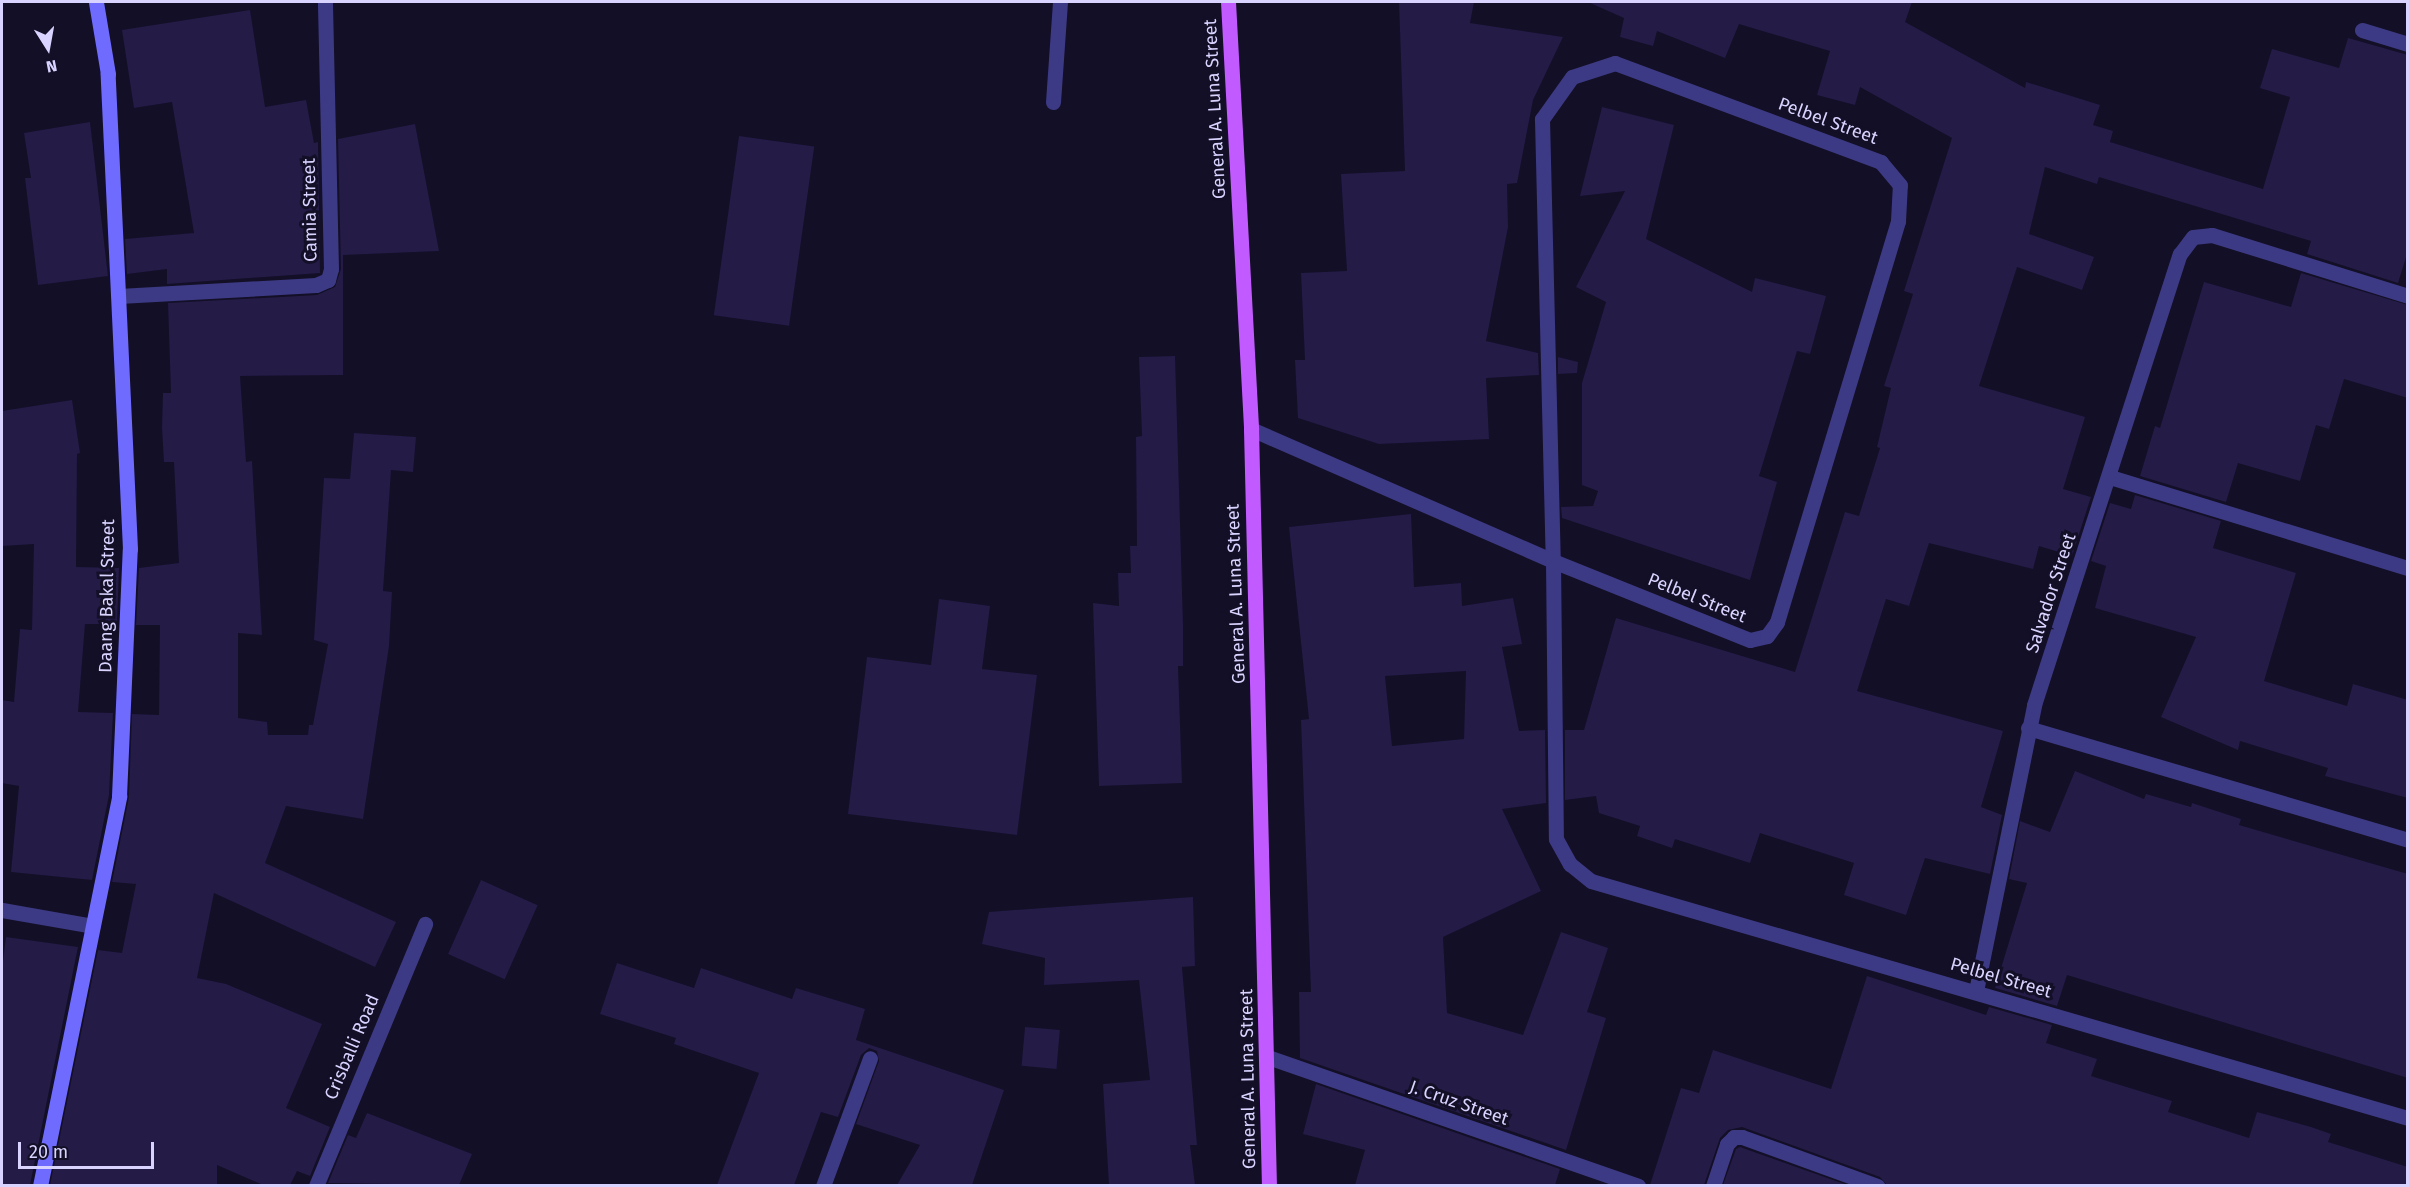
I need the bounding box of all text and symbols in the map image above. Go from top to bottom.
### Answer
north arrow [18,18,78,78]
street label: General A. Luna Street [1200,19,1230,199]
text: N [45,56,59,76]
street label: Pelbel Street [1775,93,1881,149]
street label: Camia Street [298,158,322,262]
street label: General A. Luna Street [1222,504,1250,684]
street label: Daang Bakal Street [95,519,119,673]
street label: Salvador Street [2021,530,2081,656]
street label: Pelbel Street [1645,568,1749,628]
street label: Pelbel Street [1948,953,2054,1003]
street label: General A. Luna Street [1236,989,1260,1169]
street label: Crisballi Road [320,991,384,1103]
street label: J. Cruz Street [1407,1076,1511,1130]
scale bar [21,1130,158,1168]
text: 20 m [29,1141,68,1163]

